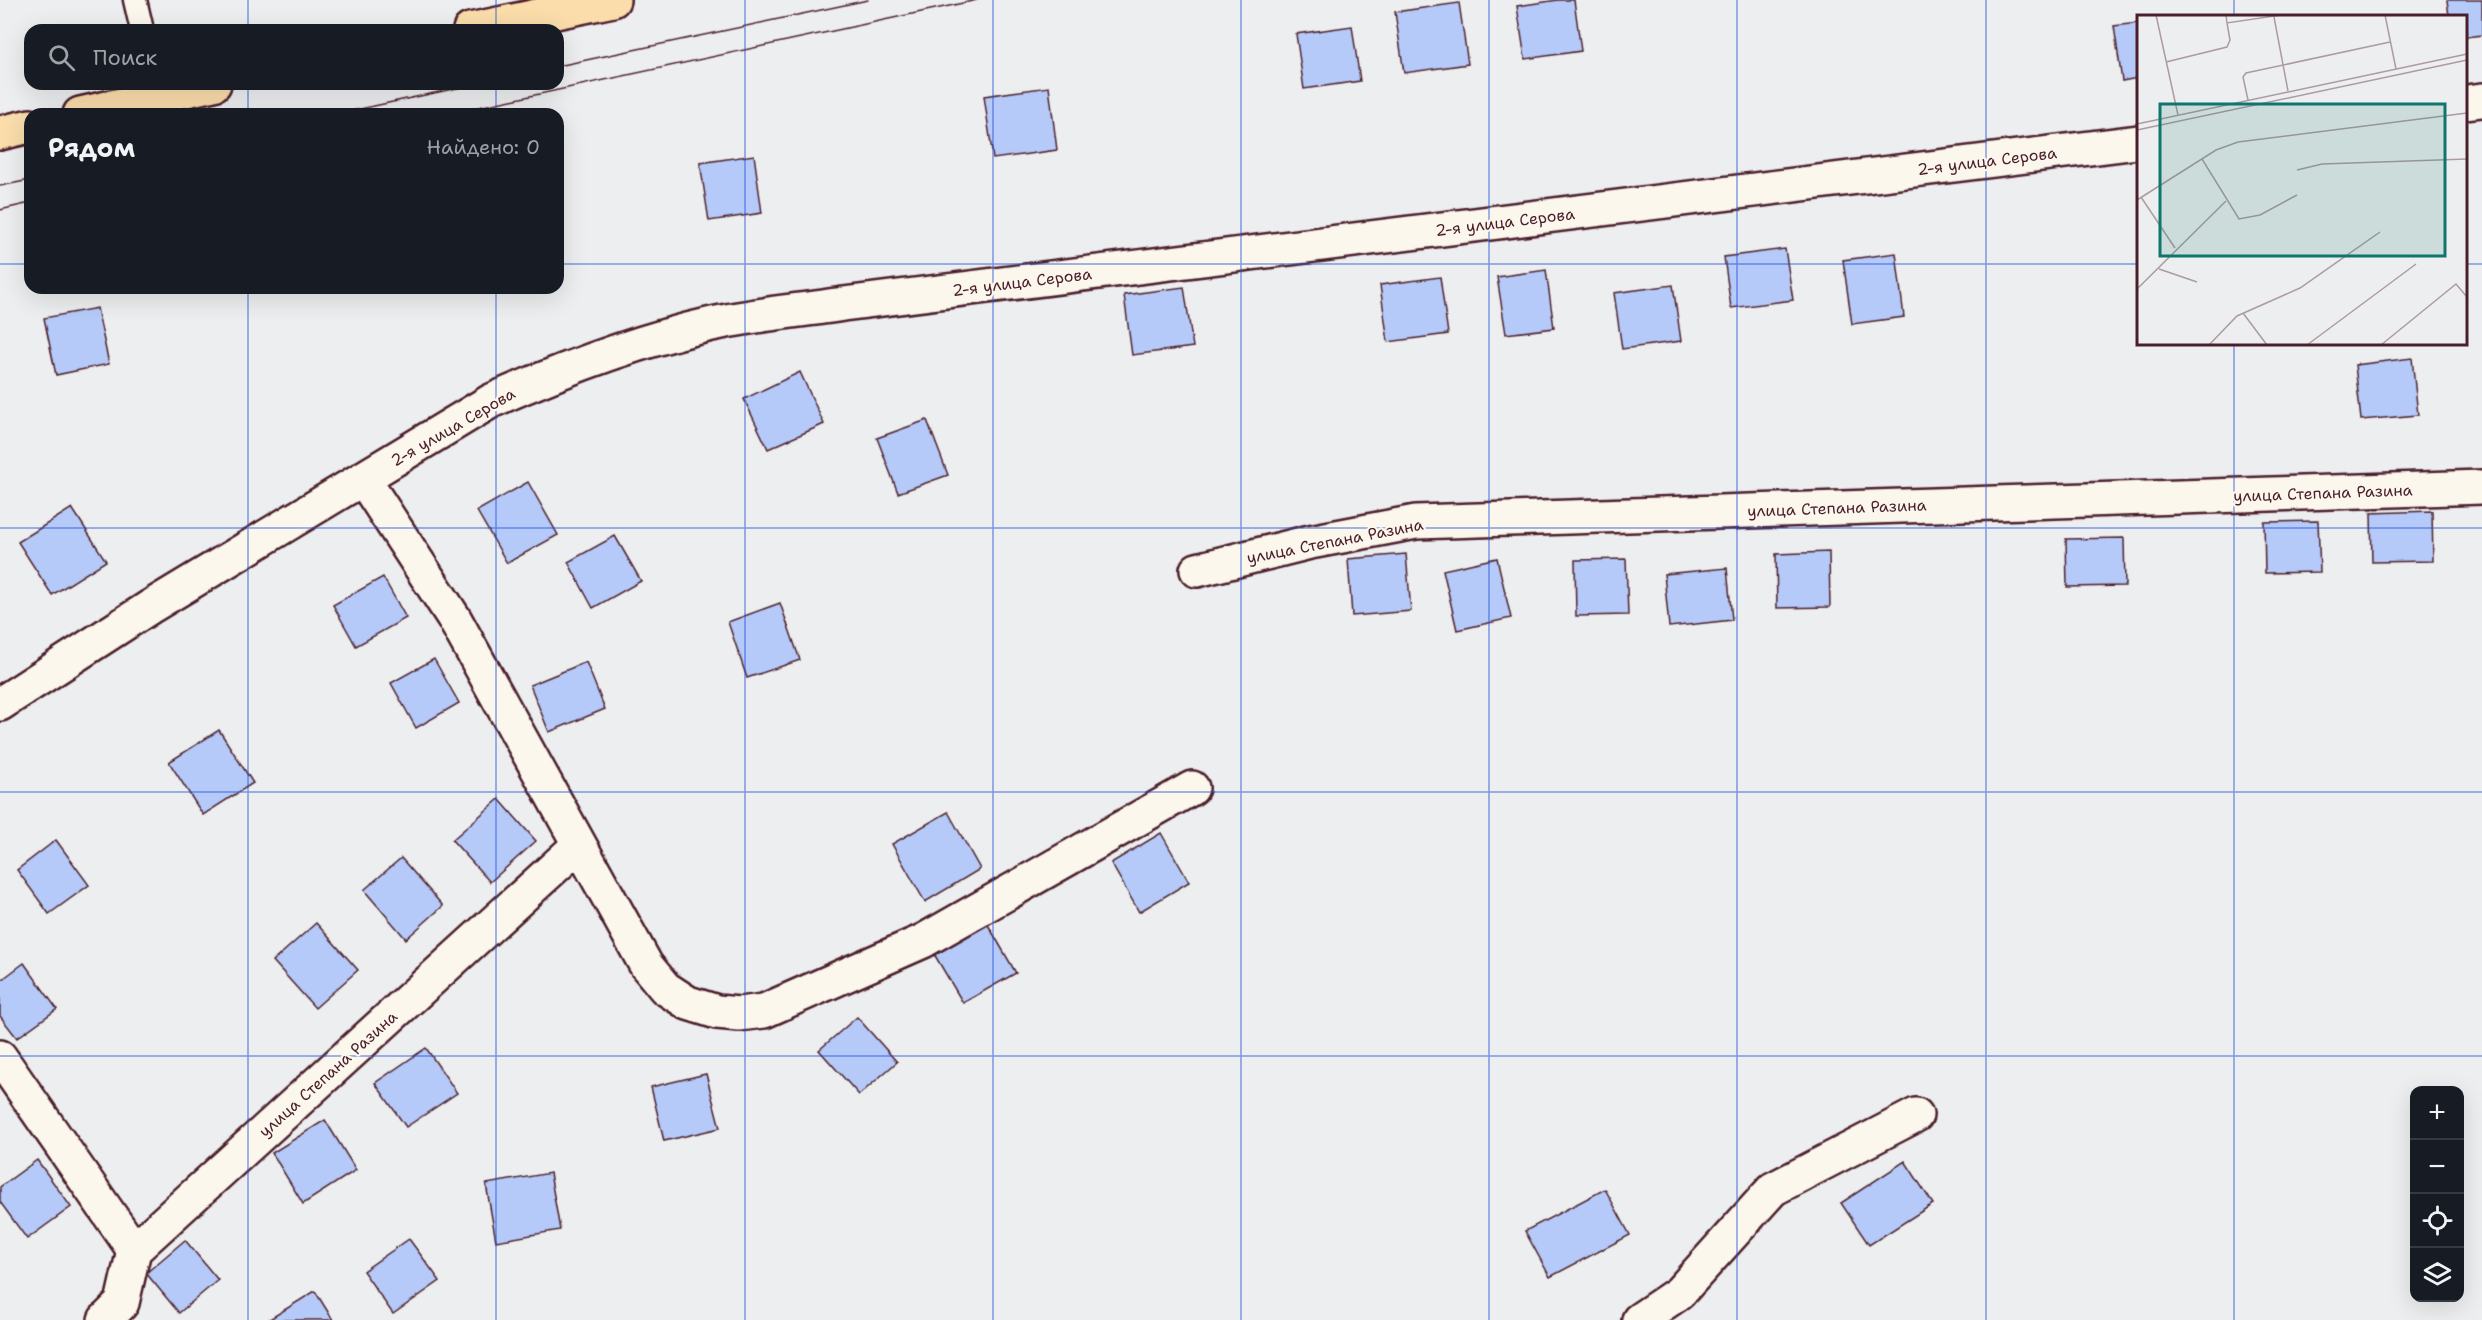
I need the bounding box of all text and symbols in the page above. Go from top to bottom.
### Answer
inset map [2137,15,2467,345]
search box [24,24,564,90]
icon: search [45,41,78,74]
text: Поиск [93,43,157,72]
text: Рядом [48,130,135,165]
text: Найдено: 0 [427,134,540,160]
street label: 2-я улица Серова [1916,142,2058,180]
street label: 2-я улица Серова [1434,203,1576,241]
street label: 2-я улица Серова [951,263,1093,301]
street label: 2-я улица Серова [387,383,519,471]
street label: улица Степана Разина [2233,479,2413,507]
street label: улица Степана Разина [1747,494,1927,522]
street label: улица Степана Разина [1245,514,1425,568]
street label: улица Степана Разина [254,1006,402,1142]
map controls [2410,1086,2464,1302]
button: + [2410,1086,2464,1140]
button: − [2410,1140,2464,1194]
button: locate [2410,1194,2464,1248]
button: layers [2410,1248,2464,1302]

